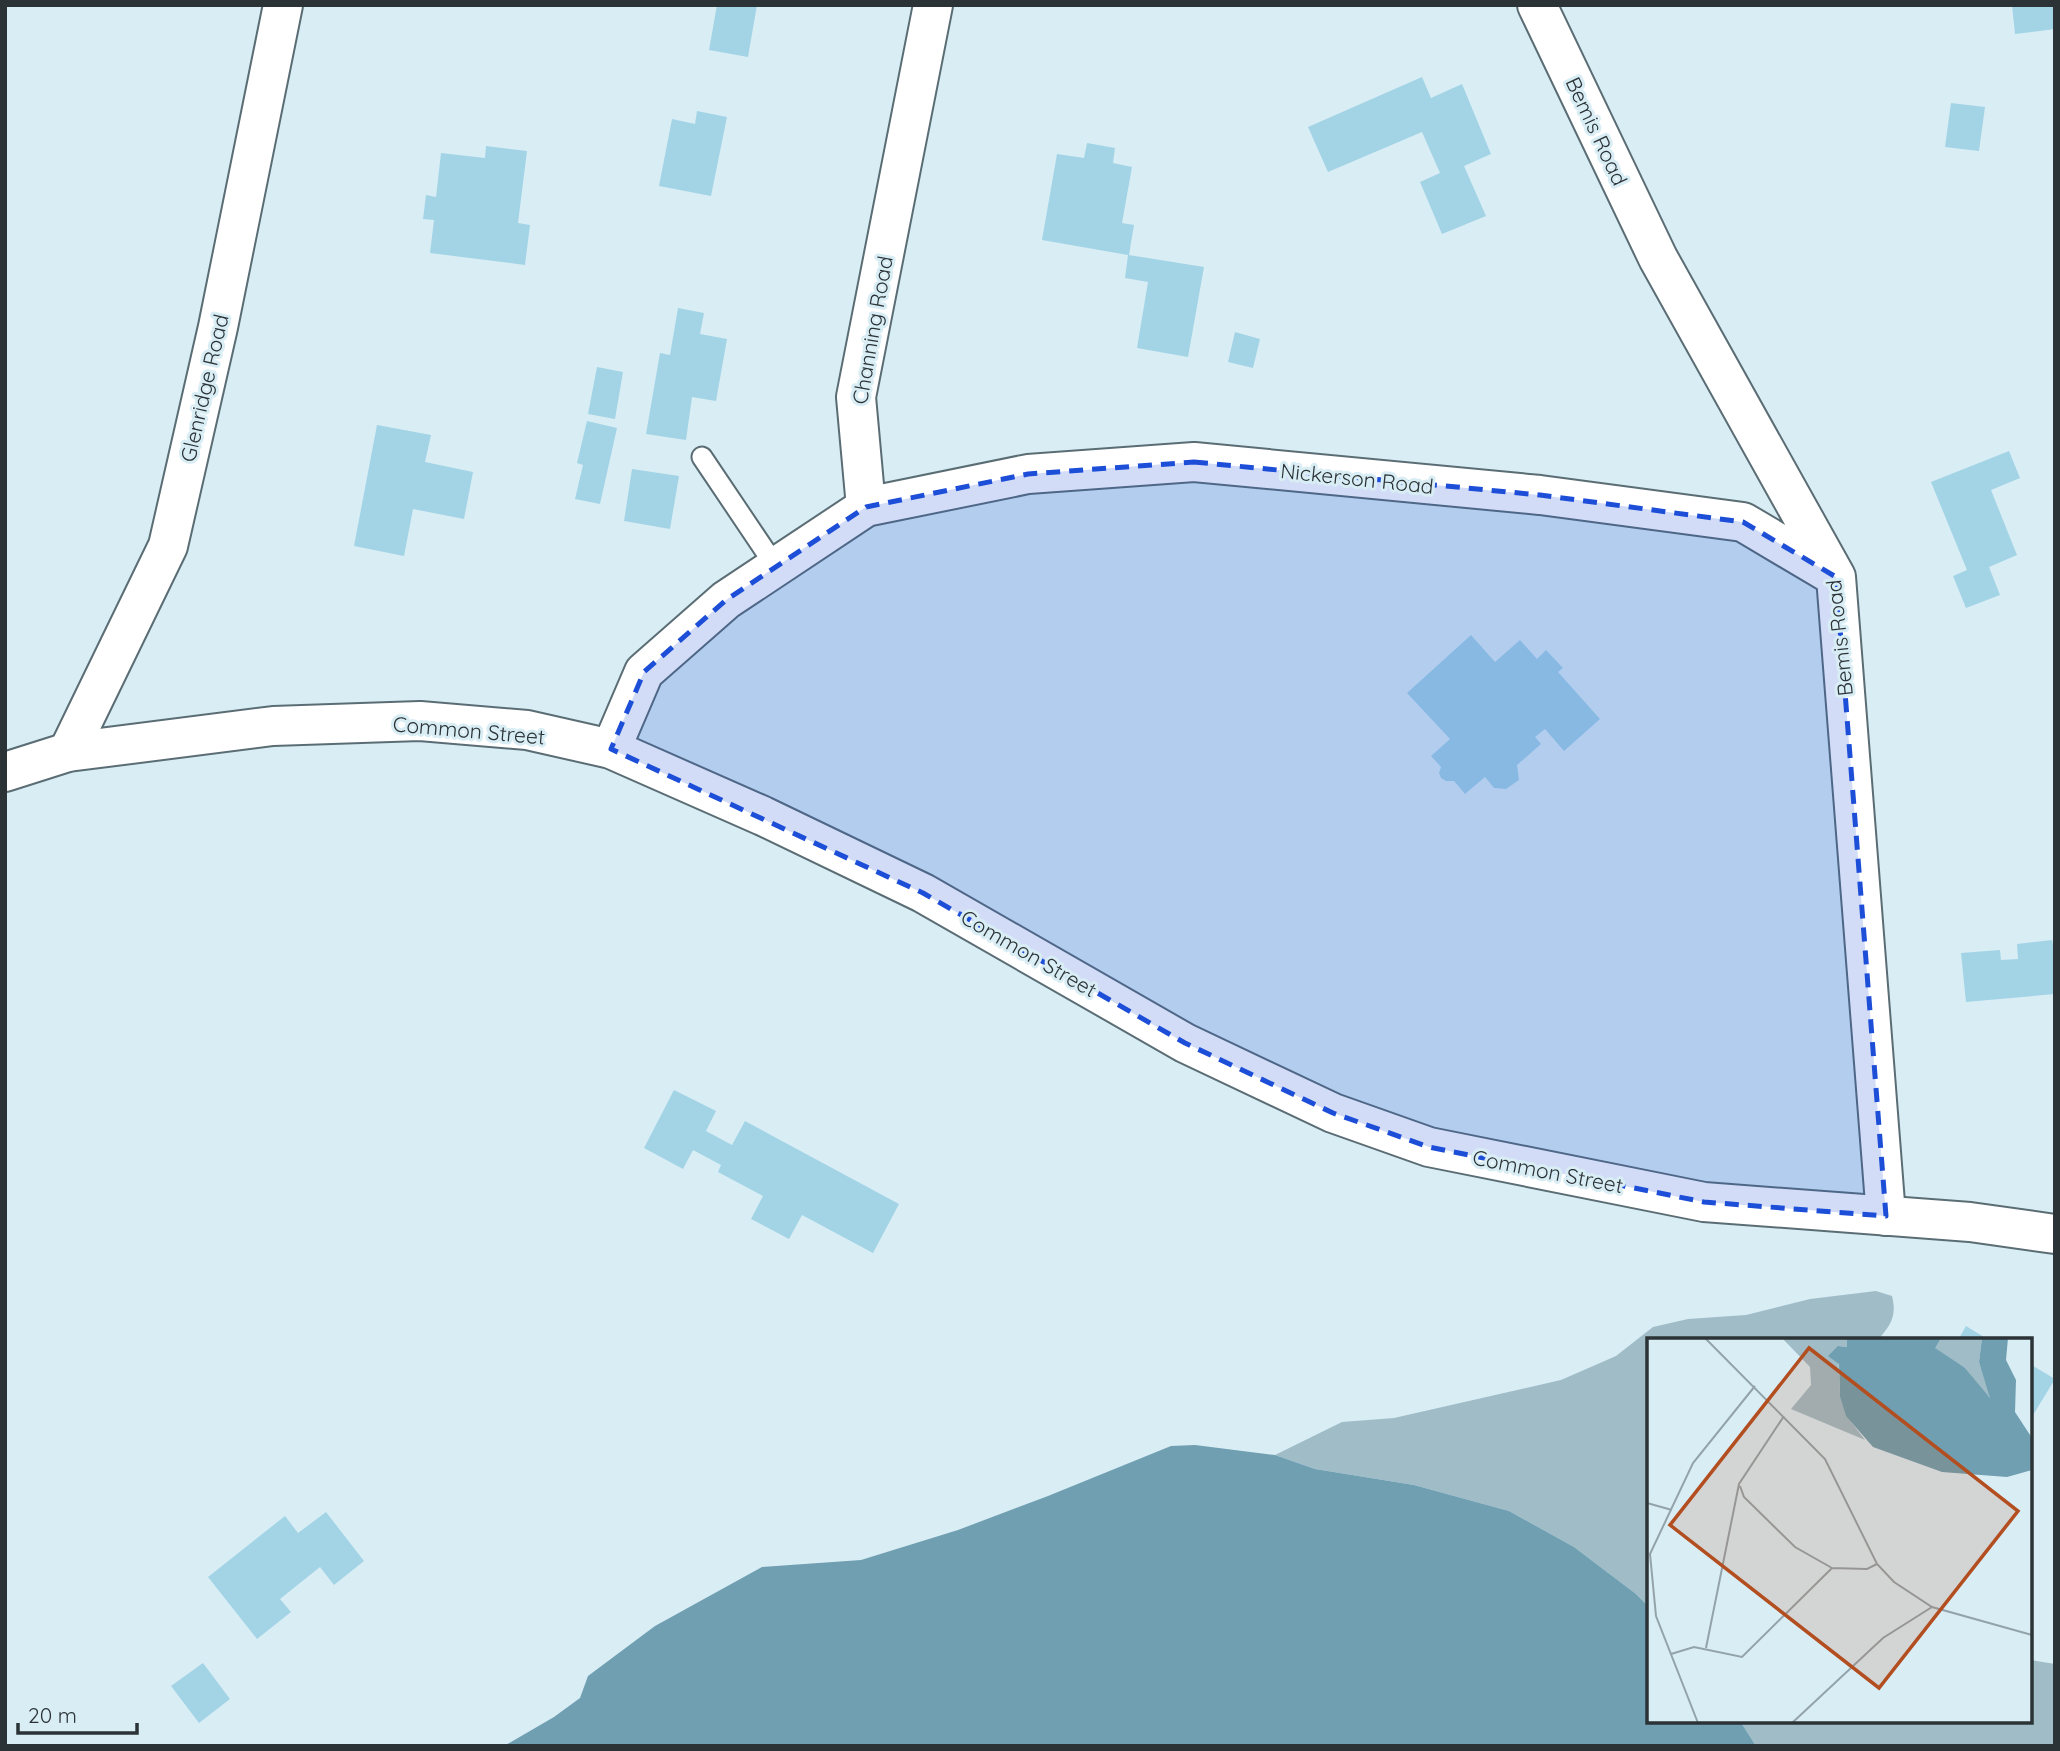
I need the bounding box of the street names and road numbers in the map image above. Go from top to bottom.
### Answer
street label: Bemis Road [1561,73,1633,189]
street label: Channing Road [846,254,898,406]
street label: Glenridge Road [174,312,234,464]
street label: Nickerson Road [1279,457,1435,499]
street label: Bemis Road [1820,579,1858,697]
street label: Common Street [392,710,546,750]
street label: Common Street [956,904,1102,1002]
street label: Common Street [1471,1144,1625,1198]

